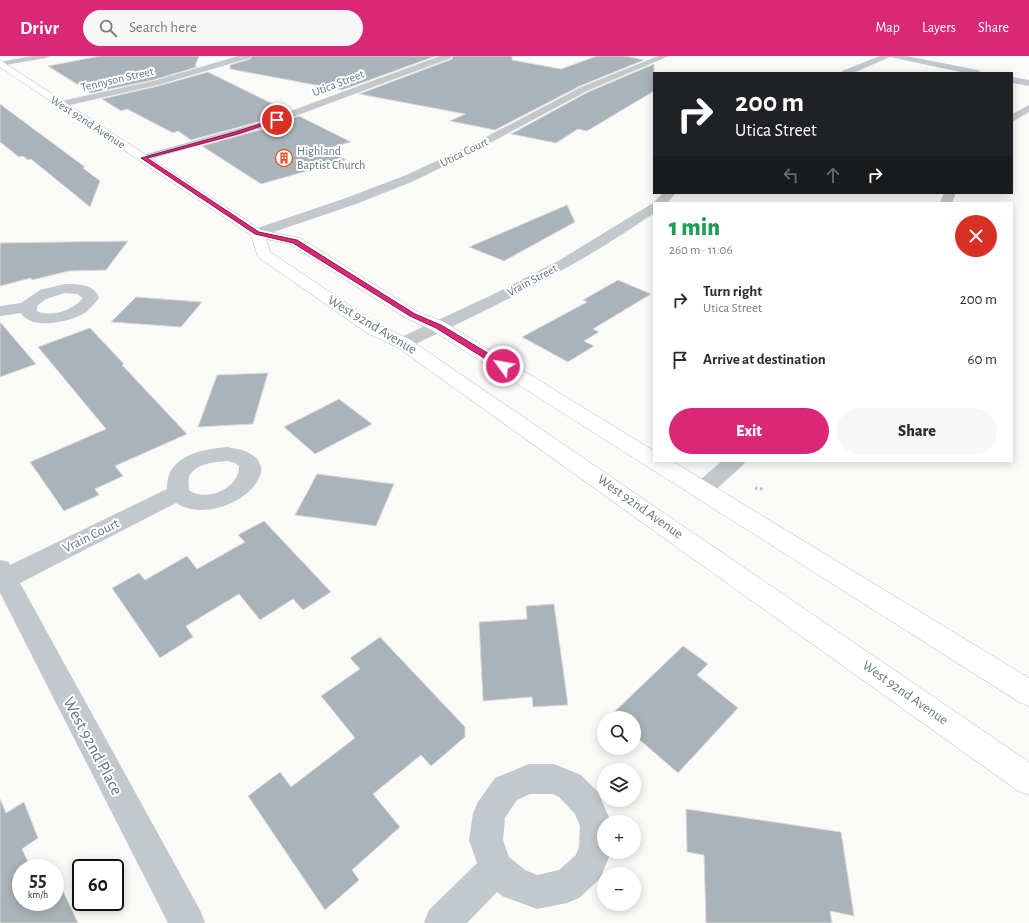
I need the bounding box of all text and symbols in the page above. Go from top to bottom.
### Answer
search box [83,10,363,46]
icon: search [97,17,119,39]
text: Drivr [20,19,59,38]
text: Search here [129,20,197,35]
text: Map [875,21,900,35]
text: Layers [922,21,956,35]
text: Share [978,21,1009,35]
street label: Tennyson Street [79,65,155,94]
street label: Utica Street [310,68,366,98]
icon: right [669,88,721,140]
text: 200 m [735,89,804,117]
street label: West 92nd Avenue [48,93,128,151]
pin [260,103,294,137]
icon: arrive [266,109,288,131]
text: Utica Street [735,122,817,140]
street label: Utica Court [438,135,490,169]
place label: Highland Baptist Church [297,145,365,171]
building icon: Highland Baptist Church [274,148,294,168]
icon: left [780,164,802,186]
icon: ahead [822,164,844,186]
icon: right [864,164,886,186]
button: close [955,215,997,257]
text: 1 min [669,216,720,240]
text: 260 m · 11:06 [669,244,733,257]
street label: Vrain Street [505,262,559,298]
text: Turn right [703,284,762,299]
icon: right [669,289,691,311]
text: 200 m [960,292,997,307]
street label: West 92nd Avenue [325,293,419,357]
text: Utica Street [703,302,762,315]
position arrow [482,345,524,387]
icon: arrive [669,349,691,371]
text: Arrive at destination [703,352,826,367]
text: 60 m [968,352,997,367]
button: Exit [669,408,829,454]
button: Share [837,408,997,454]
street label: West 92nd Avenue [595,472,685,542]
street label: Vrain Court [61,516,122,556]
street label: West 92nd Avenue [860,658,950,728]
street label: West 92nd Place [60,694,126,798]
map controls [597,711,641,911]
button: search [597,711,641,755]
button: layers [597,763,641,807]
button: + [597,815,641,859]
speed limit sign: 60 [72,859,124,911]
button: − [597,867,641,911]
text: 55 [29,870,47,890]
text: km/h [28,890,48,900]

